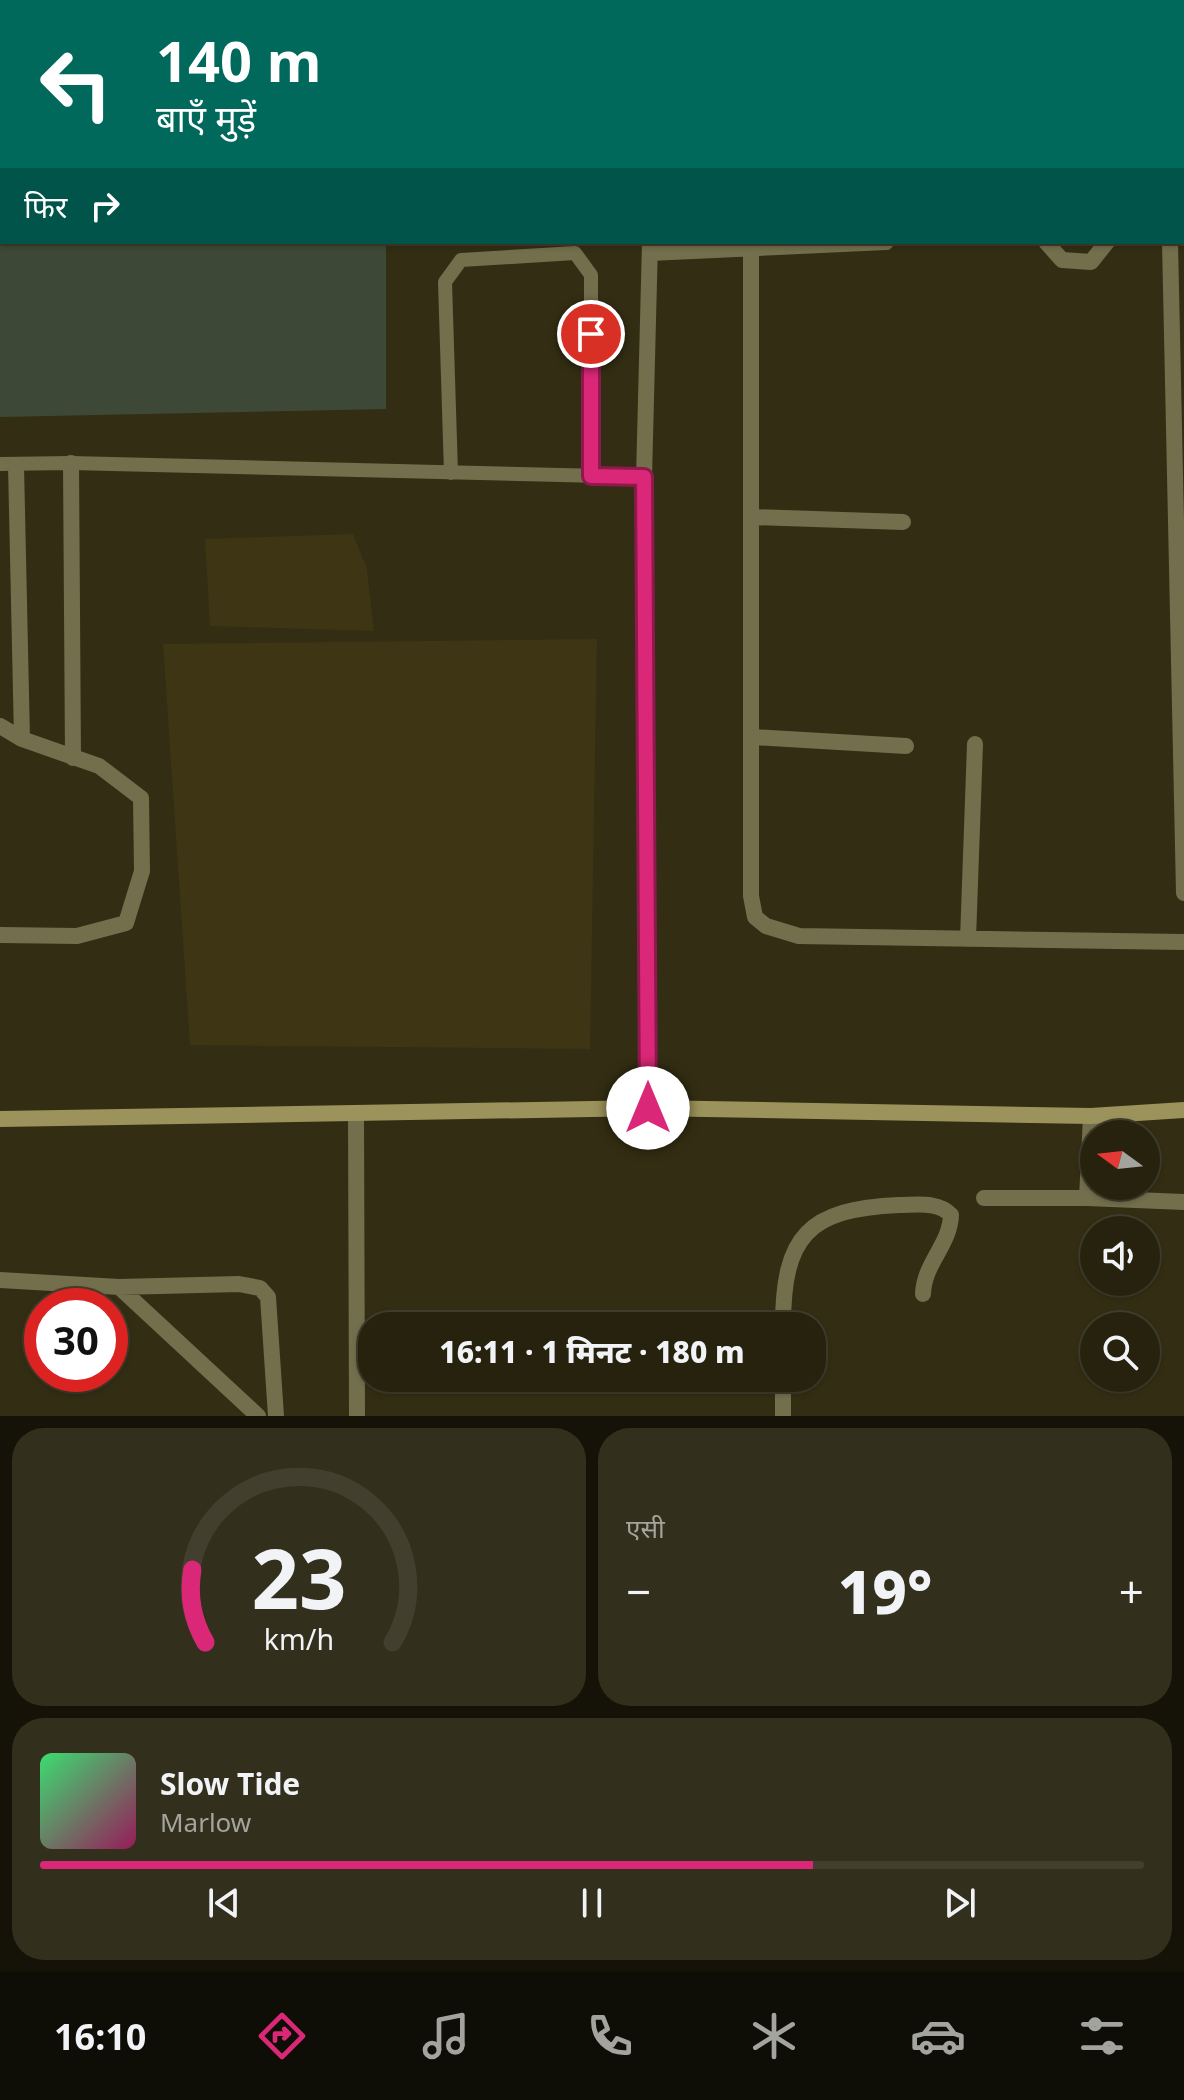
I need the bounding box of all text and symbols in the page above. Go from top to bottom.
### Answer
text: 140 m [156,22,321,98]
icon: left [24,32,128,136]
text: बाएँ मुड़ें [156,94,256,143]
icon: right [83,184,127,228]
text: फिर [24,186,67,227]
pin [557,300,625,368]
icon: arrive [569,312,613,356]
position arrow [606,1066,690,1150]
north arrow [1080,1120,1160,1200]
map controls [1080,1120,1160,1392]
button: sound [1080,1216,1160,1296]
speed limit sign: 30 [24,1288,128,1392]
button: search [1080,1312,1160,1392]
text: 16:11 · 1 मिनट · 180 m [439,1331,745,1372]
text: एसी [626,1510,665,1546]
text: 23 [251,1520,347,1633]
text: 19° [838,1550,932,1632]
text: − [626,1561,651,1621]
text: + [1119,1561,1144,1621]
text: km/h [264,1619,334,1658]
text: Slow Tide [160,1763,300,1804]
text: Marlow [160,1804,251,1840]
icon: previous [202,1881,246,1925]
icon: pause [570,1881,614,1925]
icon: next [938,1881,982,1925]
icon: directions [254,2008,310,2064]
icon: music [418,2008,474,2064]
icon: phone [582,2008,638,2064]
icon: climate [746,2008,802,2064]
icon: car [910,2008,966,2064]
icon: filters [1074,2008,1130,2064]
text: 16:10 [54,2012,146,2061]

